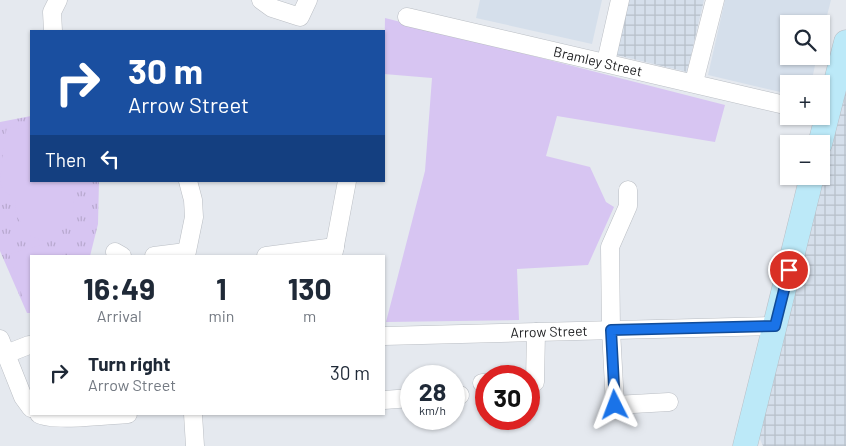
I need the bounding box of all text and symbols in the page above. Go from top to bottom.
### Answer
map controls [780,15,830,185]
button: search [780,15,830,65]
street label: Bramley Street [552,42,644,80]
text: 30 m [128,49,203,91]
icon: right [45,50,110,115]
button: + [780,75,830,125]
text: Arrow Street [128,91,249,117]
button: − [780,135,830,185]
icon: left [96,145,124,173]
text: Then [45,148,86,171]
pin [768,249,810,291]
icon: arrive [775,256,803,284]
text: 16:49 [83,270,155,306]
text: 1 [216,270,227,306]
text: 130 [288,270,332,306]
text: Arrival [97,306,142,325]
text: min [208,306,234,325]
text: m [303,306,316,325]
street label: Arrow Street [510,322,588,341]
text: Turn right [88,352,170,375]
icon: right [45,359,73,387]
text: 30 m [330,361,370,384]
speed limit sign: 30 [475,365,540,430]
text: Arrow Street [88,375,176,394]
text: 28 [419,376,446,406]
position arrow [588,378,640,430]
text: km/h [419,403,446,417]

